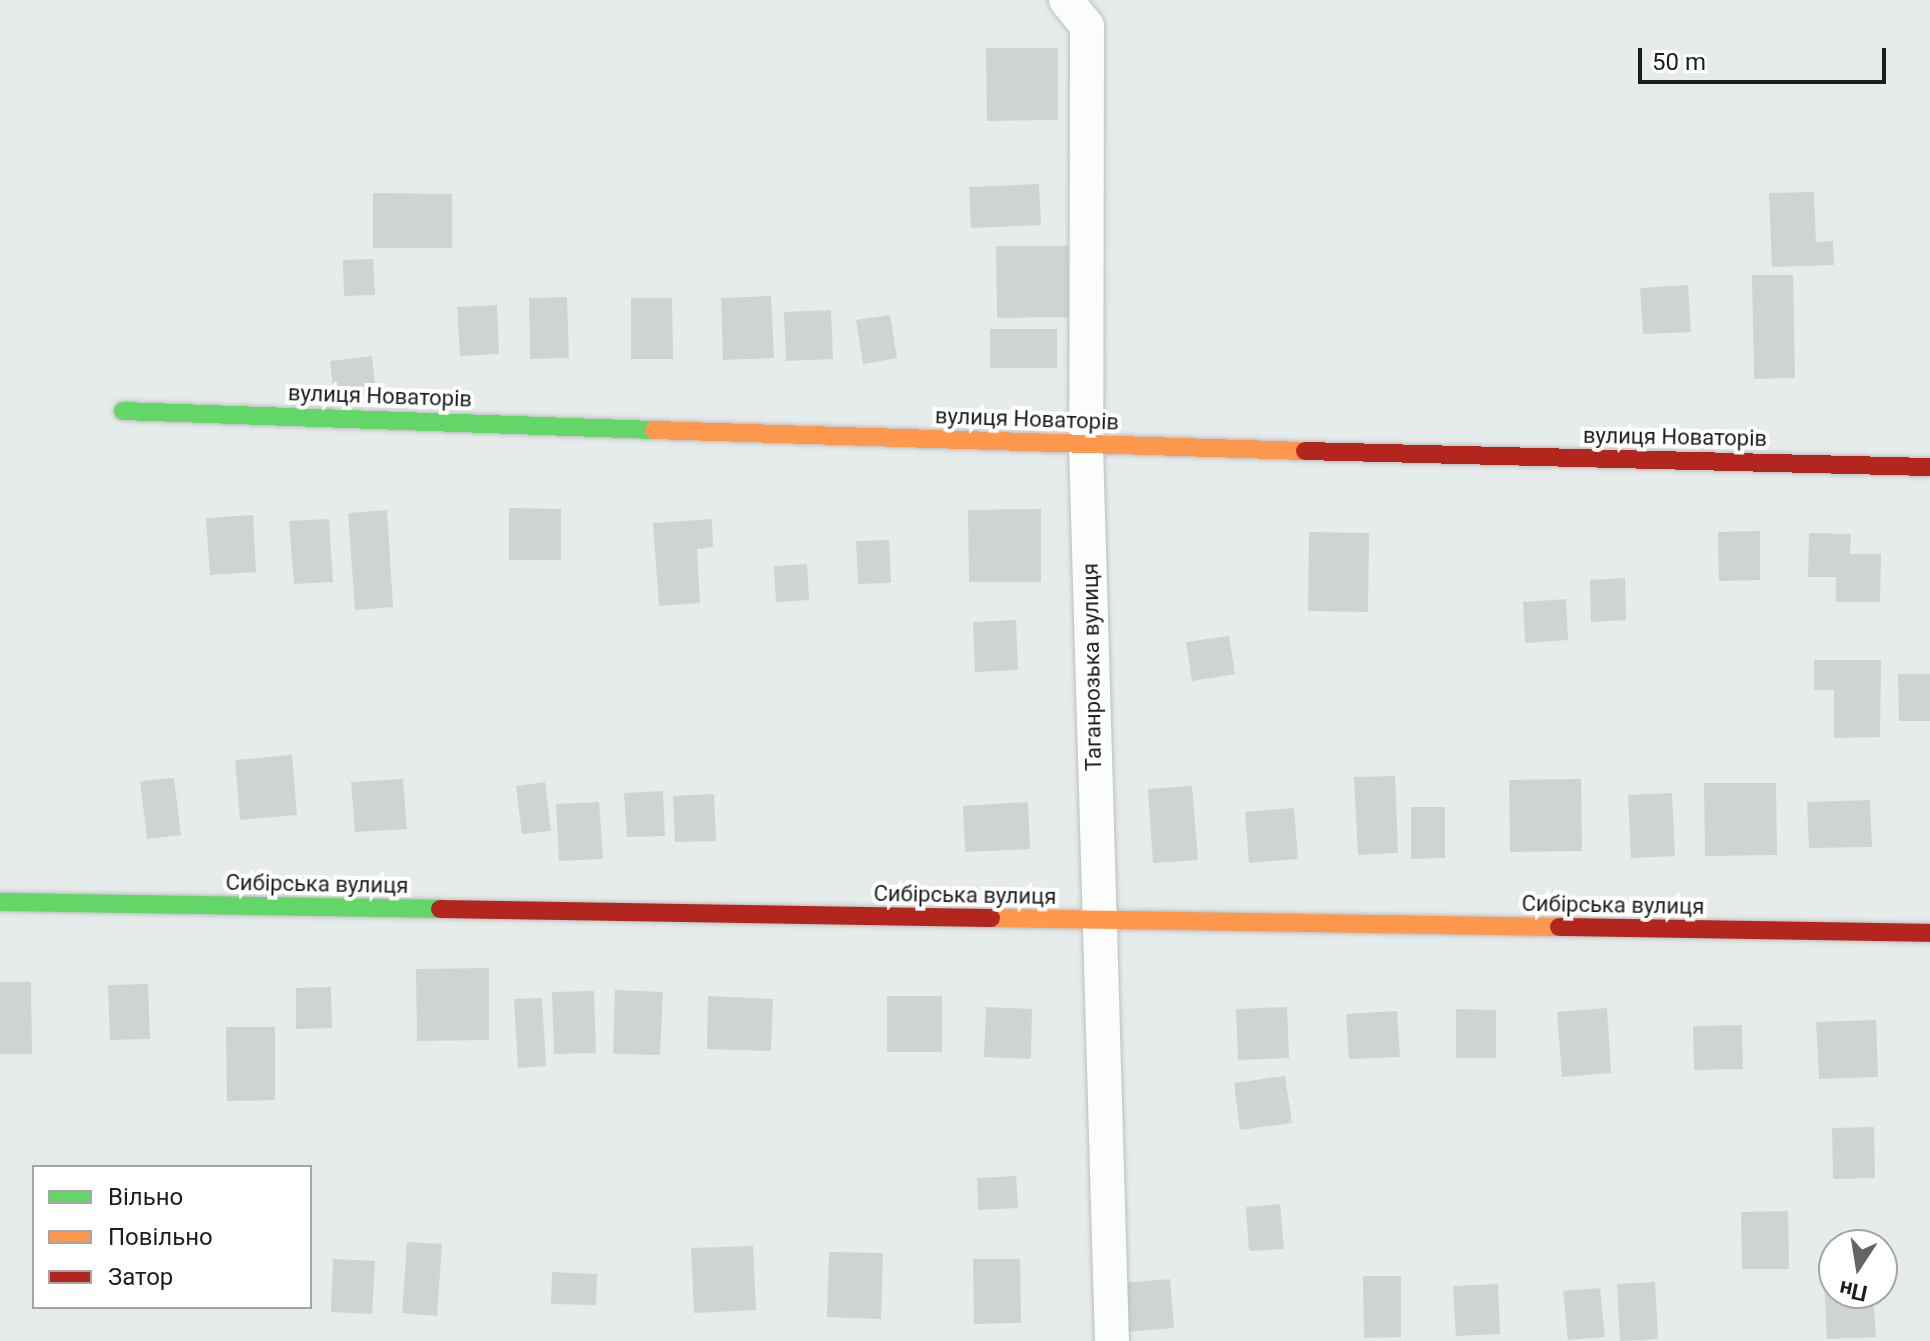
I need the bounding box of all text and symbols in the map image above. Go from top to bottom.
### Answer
scale bar [1642,32,1890,82]
text: 50 m [1652,48,1706,76]
street label: вулиця Новаторів [288,380,472,412]
street label: вулиця Новаторів [935,403,1119,435]
street label: вулиця Новаторів [1583,422,1767,452]
street label: Таганрозька вулиця [1077,563,1107,771]
street label: Сибірська вулиця [225,869,409,899]
street label: Сибірська вулиця [873,880,1057,910]
street label: Сибірська вулиця [1521,890,1705,920]
legend [32,1165,312,1309]
text: Вільно [108,1183,183,1211]
text: Повільно [108,1223,213,1251]
north arrow [1818,1229,1898,1309]
text: Затор [108,1263,173,1291]
text: Пн [1837,1276,1870,1306]

